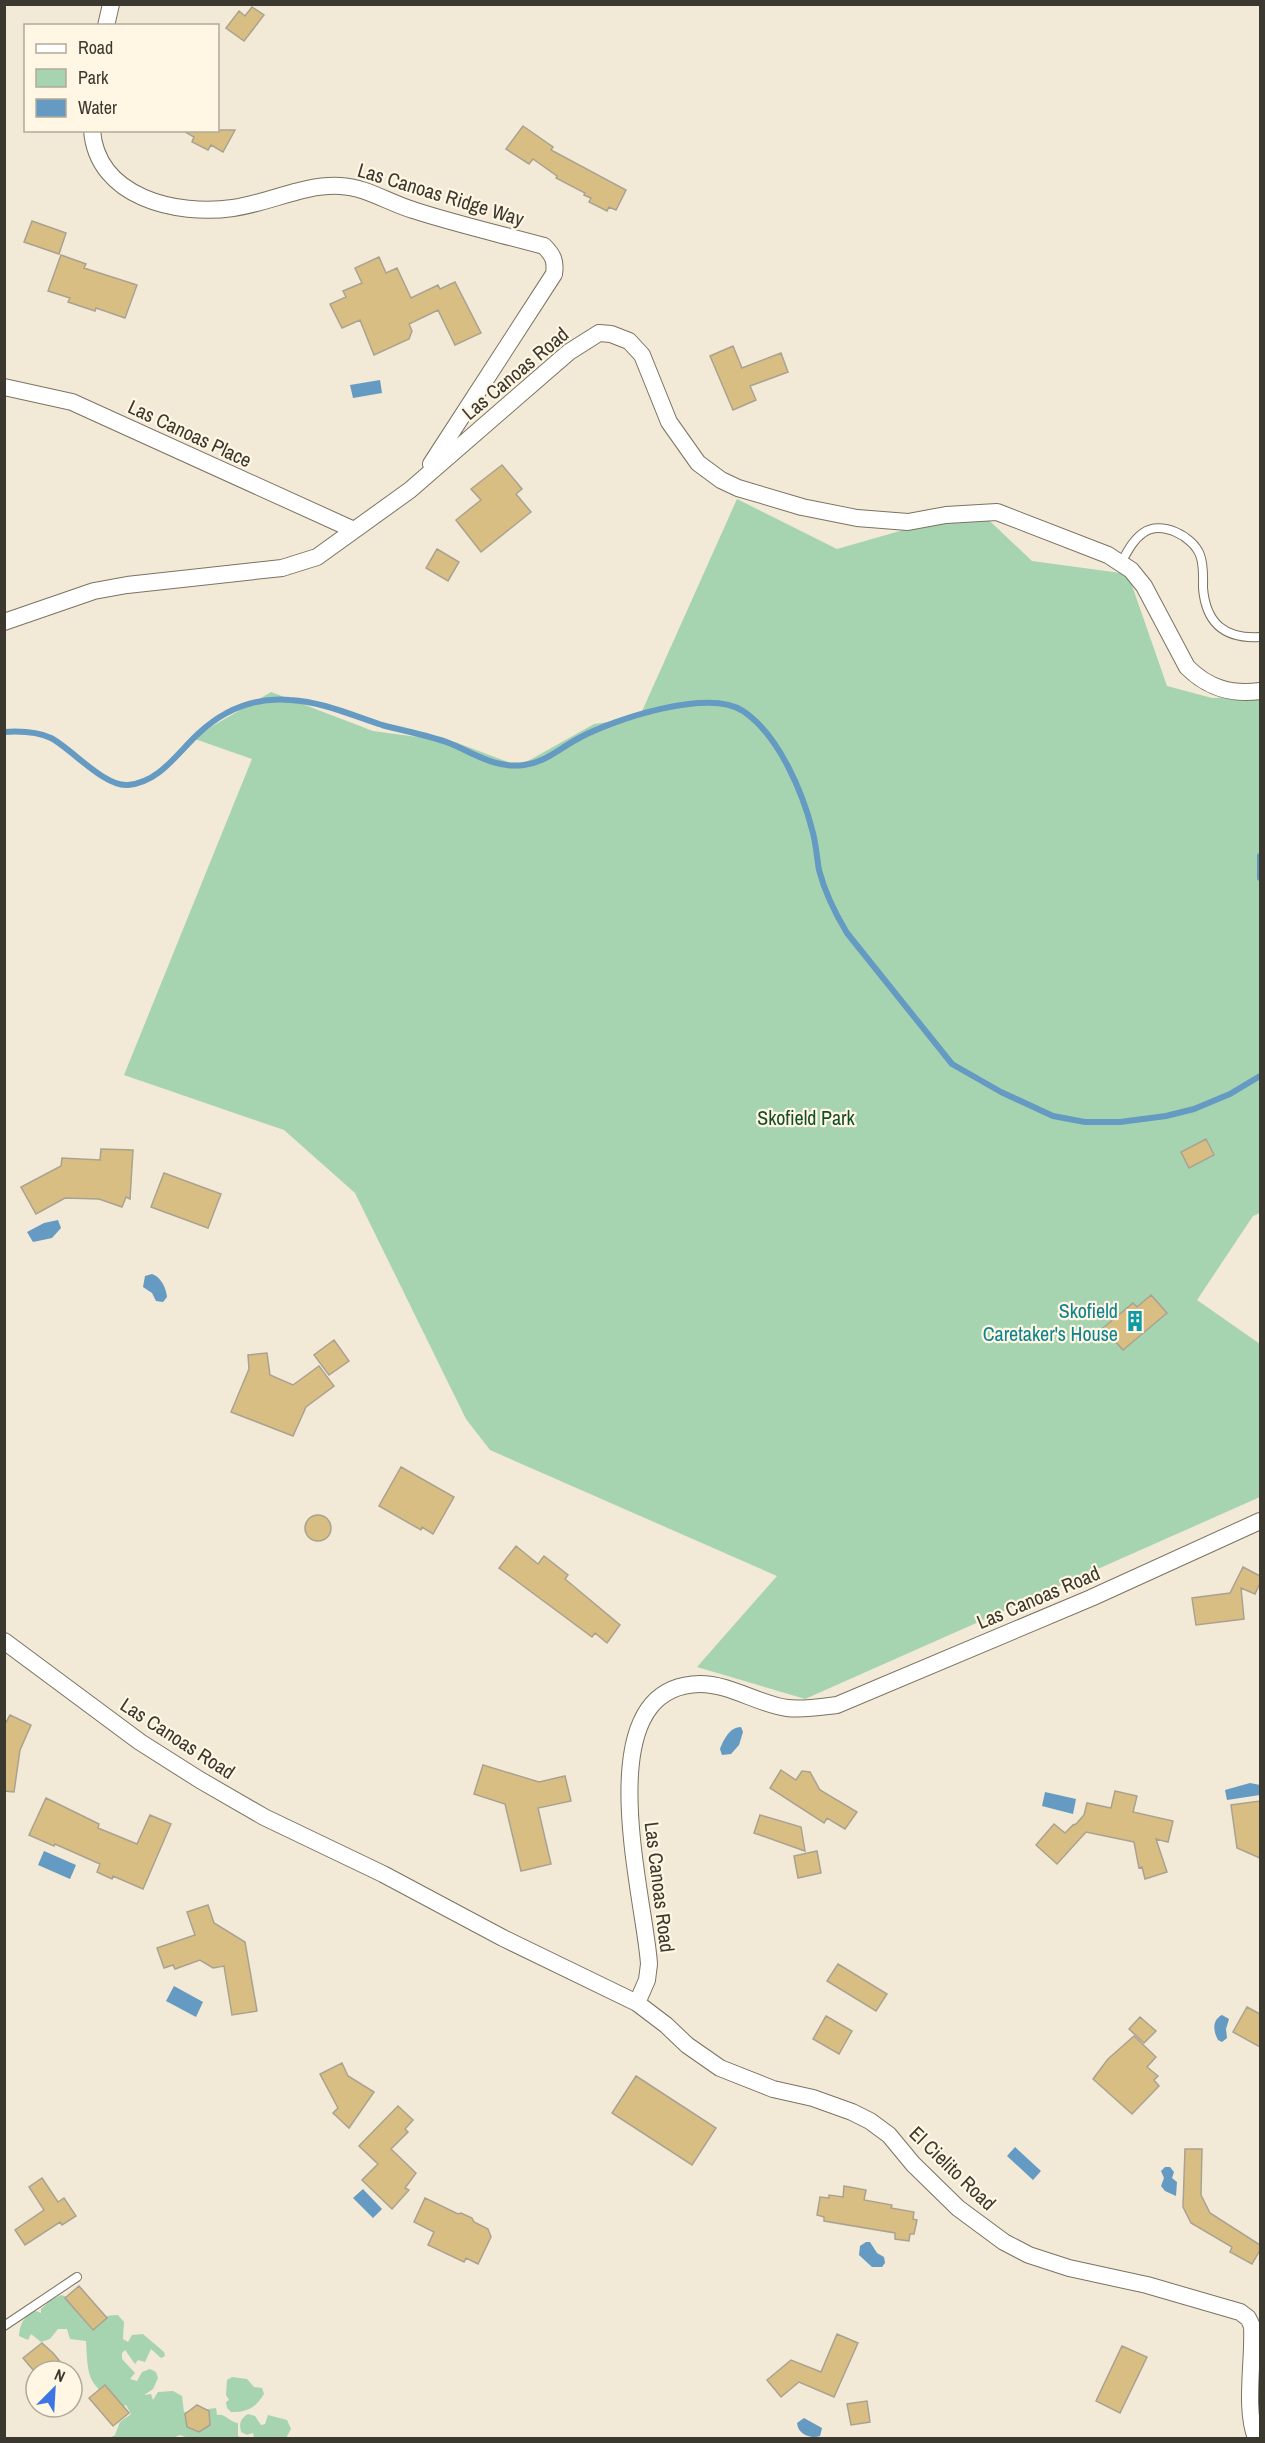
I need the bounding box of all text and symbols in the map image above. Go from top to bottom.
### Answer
legend [24,24,219,132]
text: Road [78,35,113,60]
text: Park [78,65,109,90]
text: Water [78,95,117,120]
street label: Las Canoas Ridge Way [355,156,528,232]
street label: Las Canoas Road [456,320,574,426]
street label: Las Canoas Place [124,393,256,473]
park label: Skofield Park [757,1104,856,1131]
place label: Skofield Caretaker's House [983,1297,1118,1347]
building icon: Skofield Caretaker's House [1123,1309,1147,1333]
street label: Las Canoas Road [972,1559,1104,1635]
street label: Las Canoas Road [116,1691,240,1785]
street label: Las Canoas Road [639,1820,681,1954]
street label: El Cielito Road [904,2120,1002,2216]
north arrow [24,2359,84,2419]
text: N [51,2363,69,2387]

